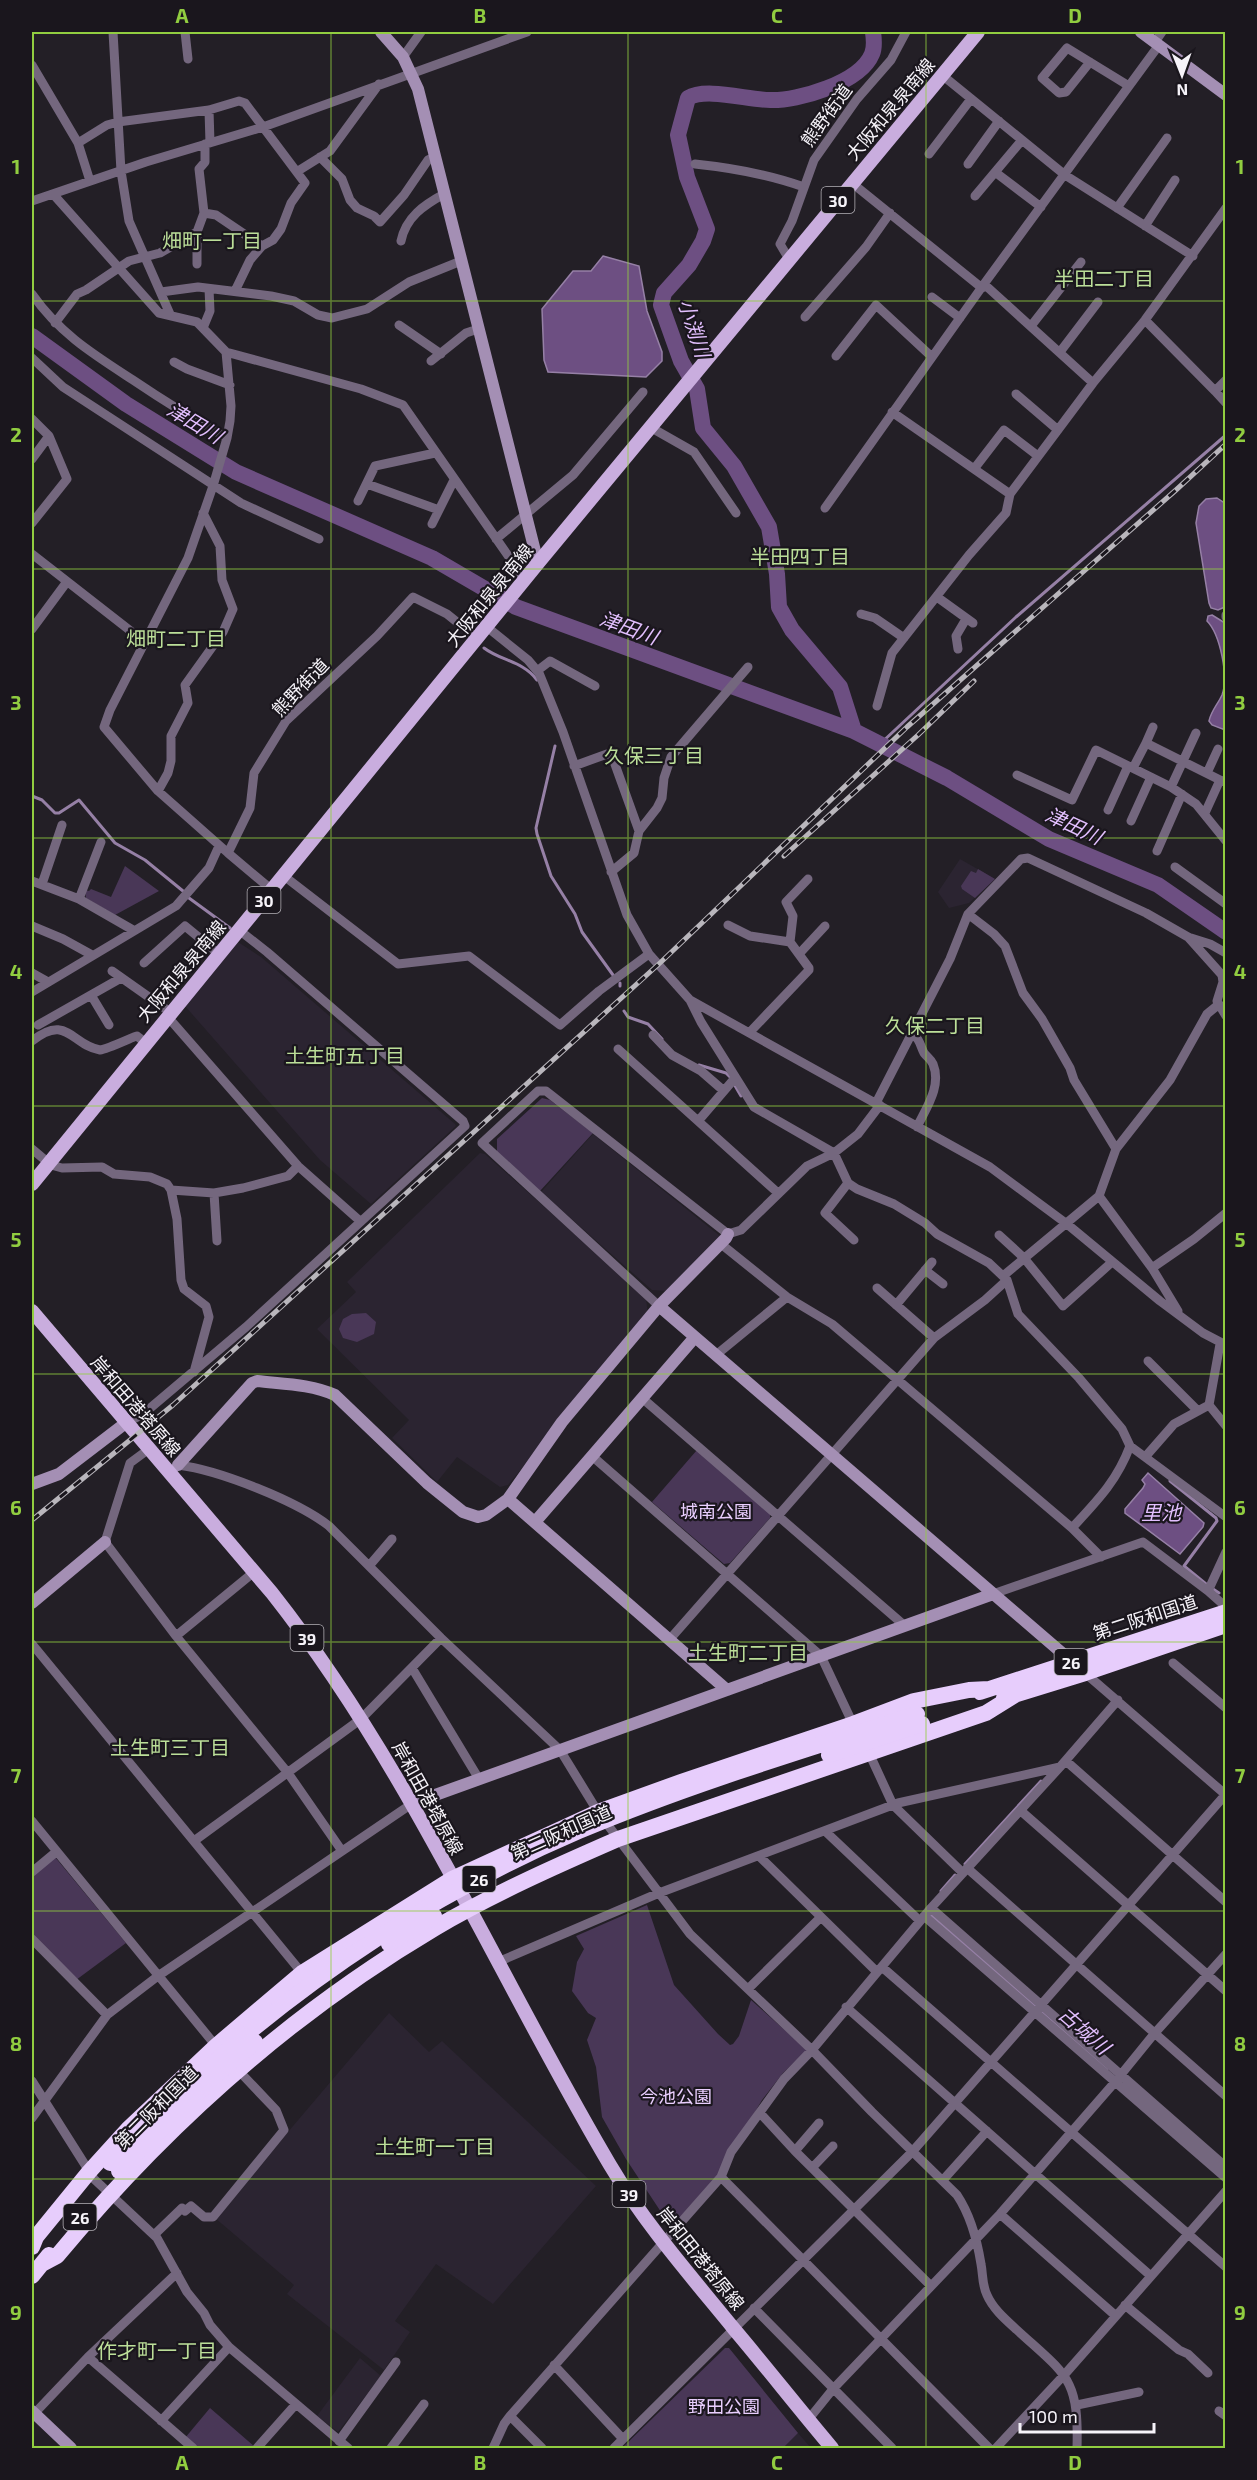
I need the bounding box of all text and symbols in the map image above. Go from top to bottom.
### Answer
text: A [175,3,189,27]
text: B [474,3,486,27]
text: C [771,3,783,27]
text: D [1068,3,1082,27]
north arrow [1152,45,1212,105]
street label: 大阪和泉泉南線 [841,54,939,164]
street label: 熊野街道 [796,79,856,151]
text: N [1176,81,1188,100]
text: 1 [12,154,20,178]
text: 1 [1236,154,1244,178]
road number: 30 [822,187,854,213]
district label: 畑町一丁目 [162,228,262,252]
district label: 半田二丁目 [1054,266,1154,290]
water label: 小渕川 [674,296,716,362]
water label: 津田川 [163,396,229,449]
text: 2 [10,422,22,446]
text: 2 [1234,422,1246,446]
street label: 大阪和泉泉南線 [441,539,537,651]
district label: 半田四丁目 [750,544,850,568]
water label: 津田川 [597,605,663,649]
district label: 畑町二丁目 [126,626,226,650]
street label: 熊野街道 [267,653,333,721]
text: 3 [10,690,22,714]
text: 3 [1234,690,1246,714]
district label: 久保三丁目 [604,743,704,767]
water label: 津田川 [1042,801,1108,849]
road number: 30 [248,887,280,913]
street label: 大阪和泉泉南線 [132,916,230,1026]
text: 4 [10,959,23,983]
text: 4 [1234,959,1247,983]
district label: 久保二丁目 [885,1013,985,1037]
district label: 土生町五丁目 [285,1043,405,1067]
text: 5 [10,1227,22,1251]
text: 5 [1234,1227,1246,1251]
street label: 岸和田港塔原線 [86,1351,186,1461]
text: 6 [10,1495,22,1519]
text: 6 [1234,1495,1246,1519]
park label: 城南公園 [680,1500,752,1522]
water label: 里池 [1141,1500,1183,1524]
street label: 第二阪和国道 [1090,1590,1200,1644]
road number: 39 [290,1625,324,1651]
district label: 土生町二丁目 [688,1640,808,1664]
road number: 26 [1054,1649,1088,1675]
district label: 土生町三丁目 [110,1735,230,1759]
street label: 岸和田港塔原線 [388,1738,468,1858]
text: 7 [11,1763,22,1787]
text: 7 [1235,1763,1246,1787]
street label: 第二阪和国道 [507,1800,615,1864]
road number: 26 [462,1866,496,1892]
water label: 古城川 [1054,2001,1117,2060]
text: 8 [10,2031,22,2055]
text: 8 [1234,2031,1246,2055]
street label: 第二阪和国道 [110,2061,202,2153]
park label: 今池公園 [640,2085,712,2107]
district label: 土生町一丁目 [375,2134,495,2158]
road number: 39 [612,2181,646,2207]
street label: 岸和田港塔原線 [653,2202,749,2314]
road number: 26 [64,2204,97,2230]
text: 9 [10,2300,22,2324]
text: 9 [1234,2300,1246,2324]
district label: 作才町一丁目 [97,2338,217,2362]
park label: 野田公園 [688,2395,760,2417]
scale bar [1020,2396,1154,2434]
text: 100 m [1029,2405,1078,2427]
text: A [175,2450,189,2474]
text: B [474,2450,486,2474]
text: C [771,2450,783,2474]
text: D [1068,2450,1082,2474]

